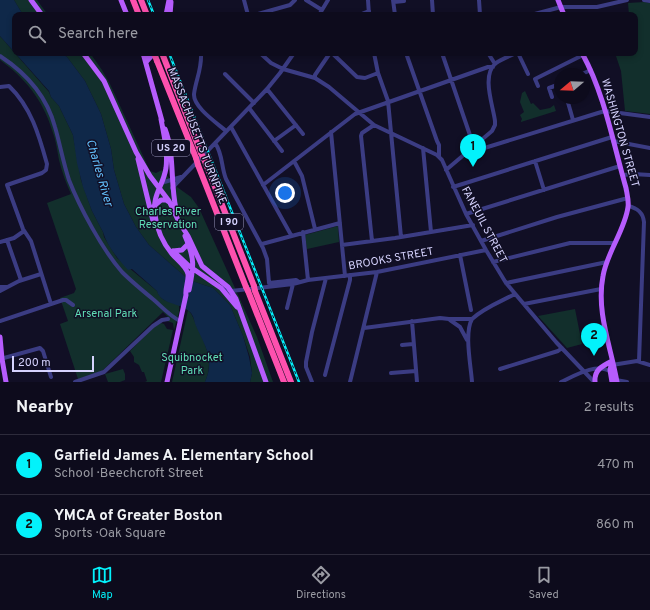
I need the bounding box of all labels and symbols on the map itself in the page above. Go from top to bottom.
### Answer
street label: MASSACHUSETTS TURNPIKE [164,66,230,206]
north arrow [554,68,590,104]
street label: WASHINGTON STREET [598,77,642,189]
pin: 1 [460,134,486,167]
water label: Charles River [82,138,117,210]
road number: US 20 [152,140,190,156]
your location [275,183,295,203]
street label: FANEUIL STREET [458,184,510,266]
park label: Charles River Reservation [135,205,202,232]
road number: I 90 [215,214,243,230]
street label: BROOKS STREET [347,245,435,273]
park label: Arsenal Park [75,307,138,321]
pin: 2 [581,323,607,356]
park label: Squibnocket Park [161,351,223,378]
scale bar [12,354,94,373]

